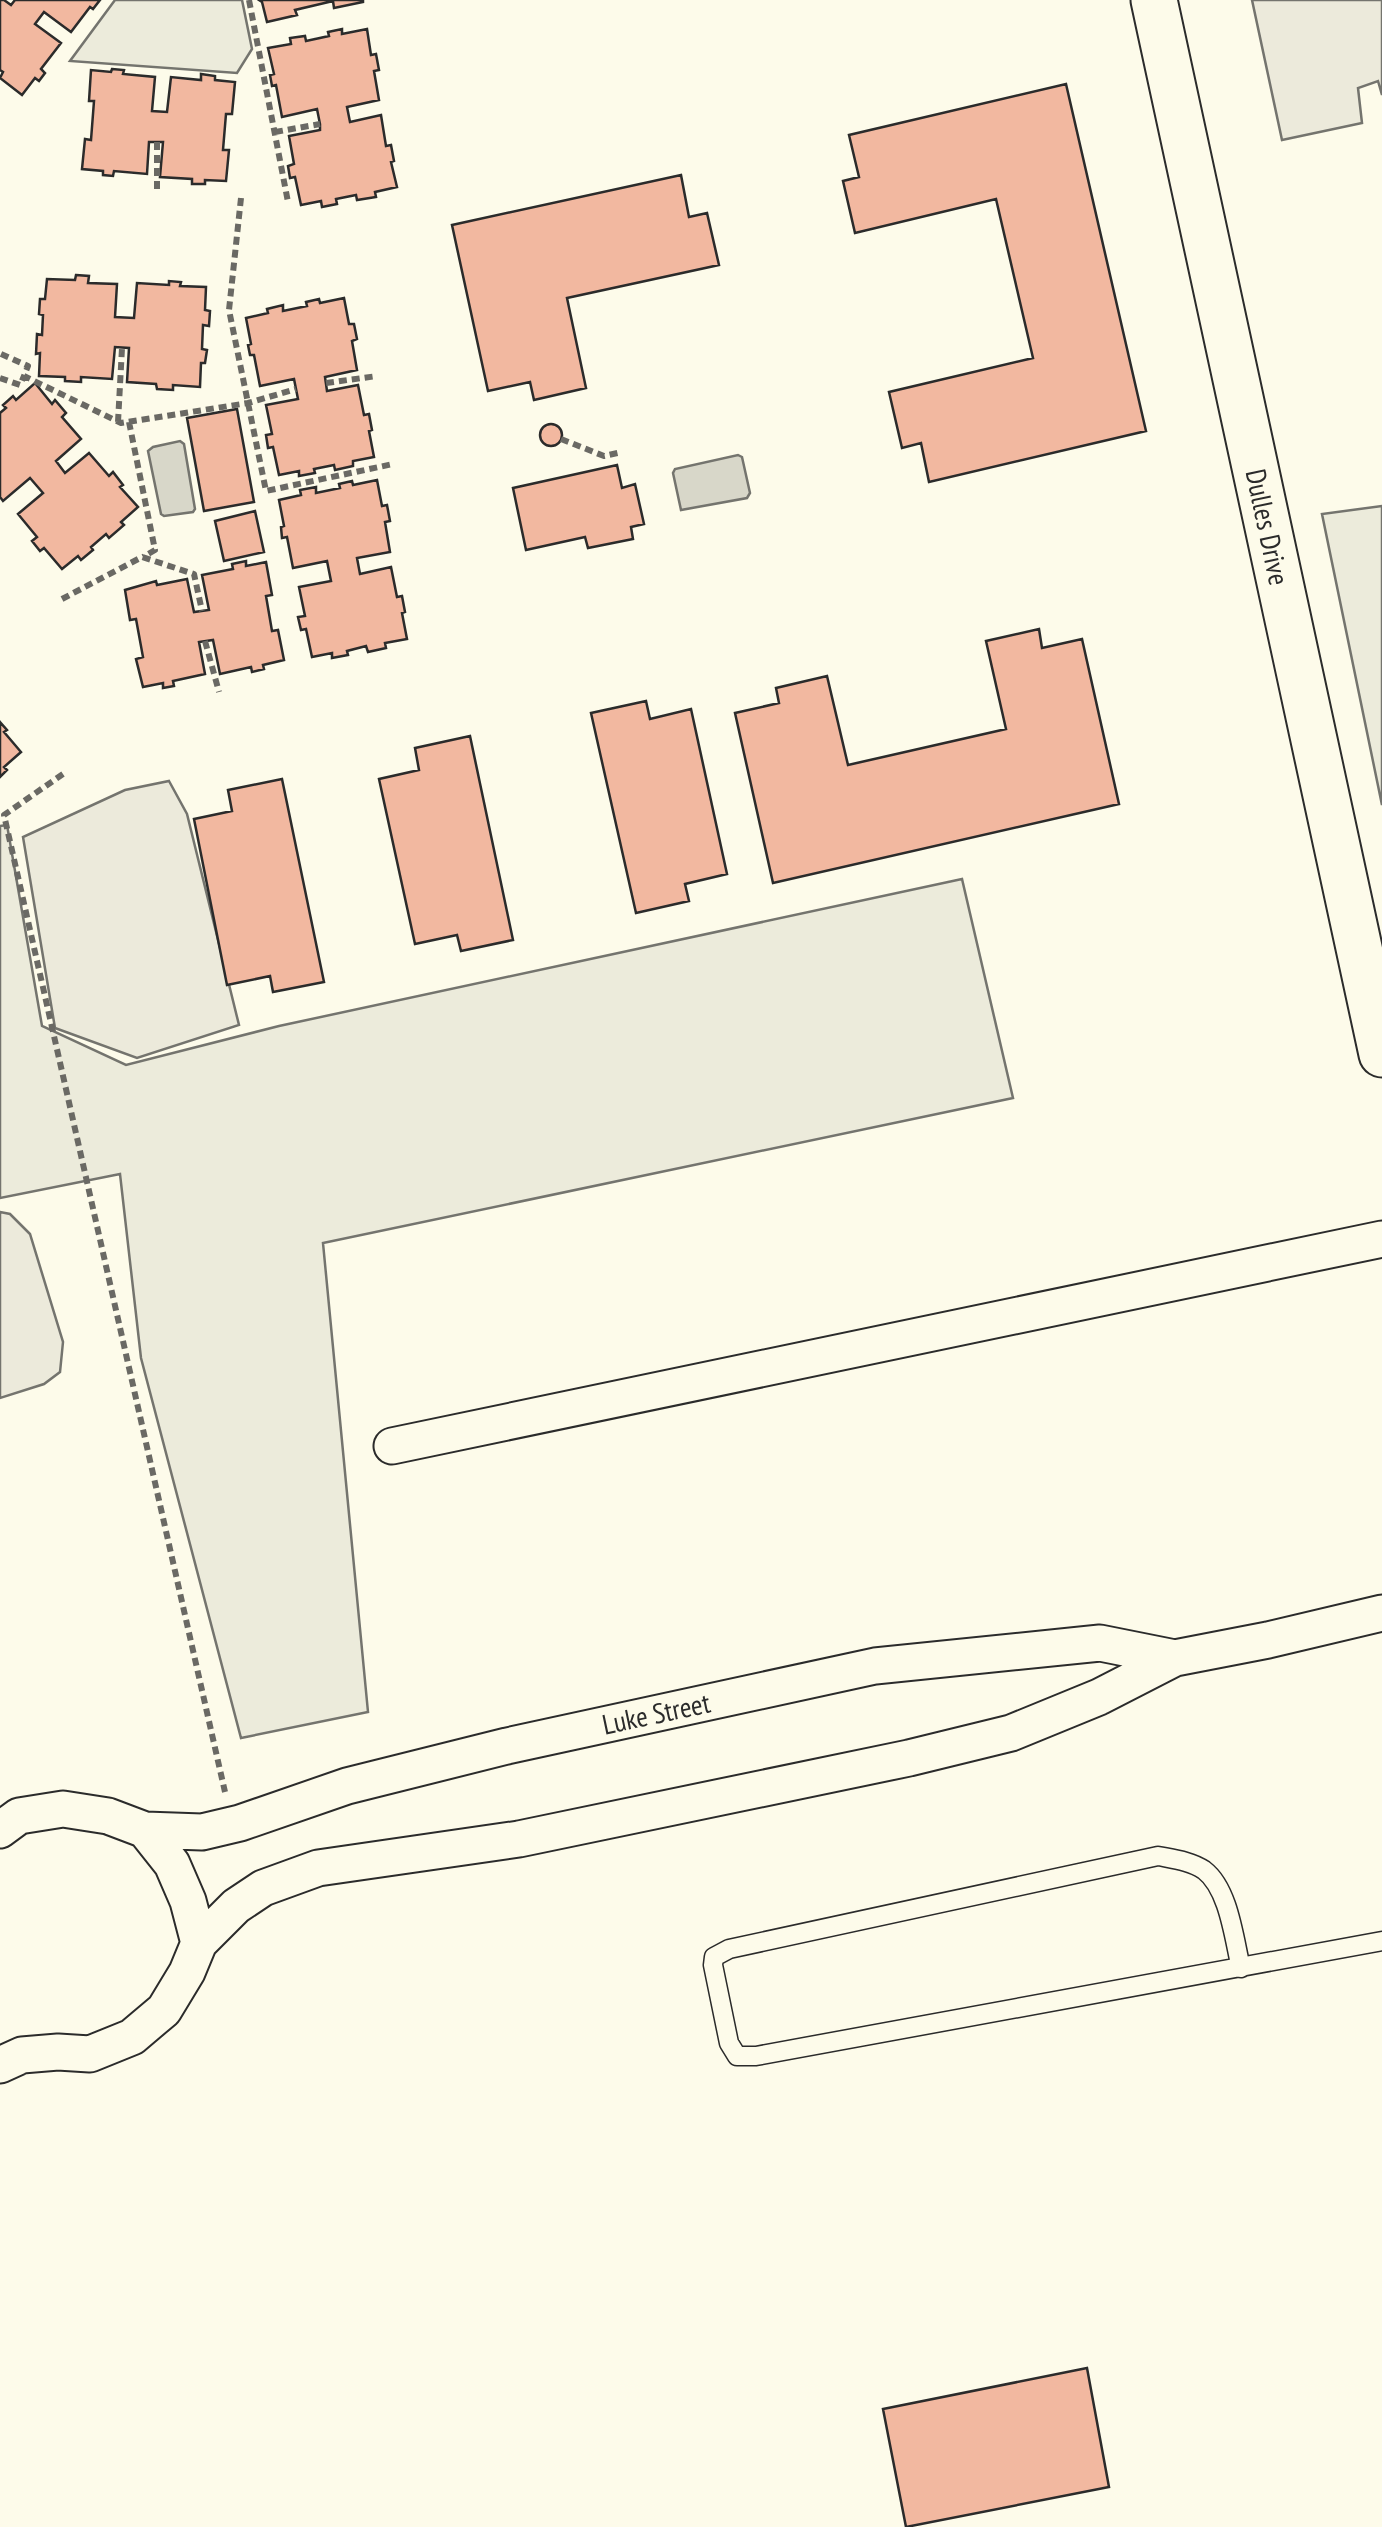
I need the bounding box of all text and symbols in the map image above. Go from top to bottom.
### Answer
street label: Dulles Drive [1238,466,1298,588]
street label: Luke Street [599,1683,714,1742]

